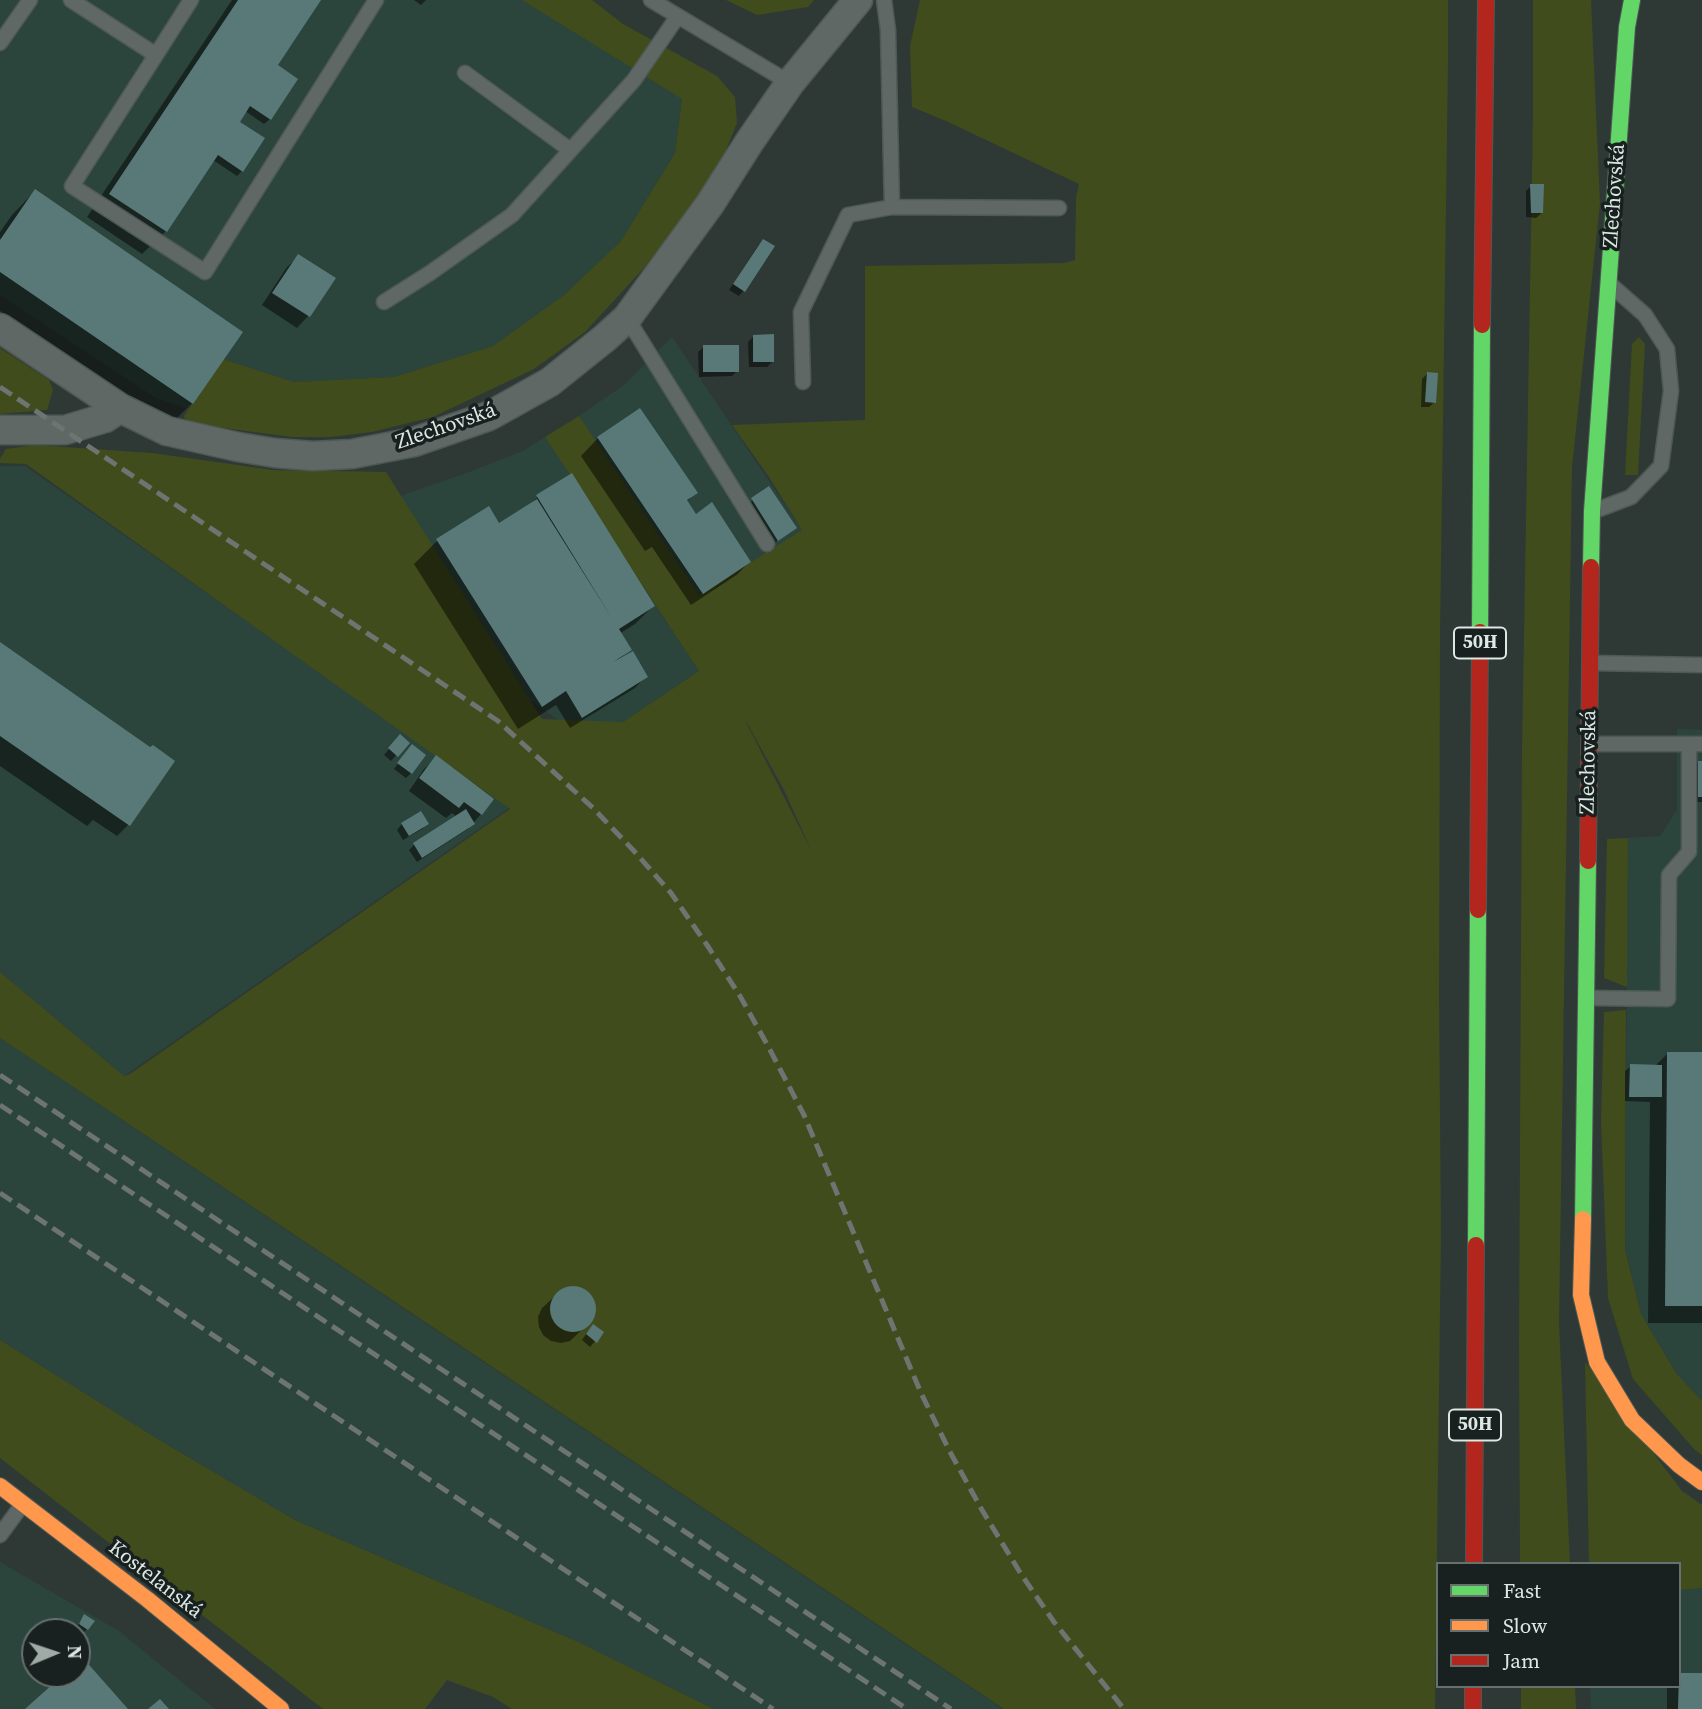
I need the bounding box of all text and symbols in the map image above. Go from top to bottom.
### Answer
street label: Zlechovská [1599,143,1631,249]
street label: Zlechovská [393,398,499,456]
road number: 50H [1454,628,1506,658]
street label: Zlechovská [1575,710,1603,814]
road number: 50H [1449,1410,1501,1441]
street label: Kostelanská [103,1536,207,1624]
legend [1436,1562,1681,1688]
text: Fast [1503,1576,1541,1605]
text: Slow [1503,1611,1547,1640]
north arrow [21,1618,91,1688]
text: N [62,1645,88,1660]
text: Jam [1503,1646,1540,1675]

